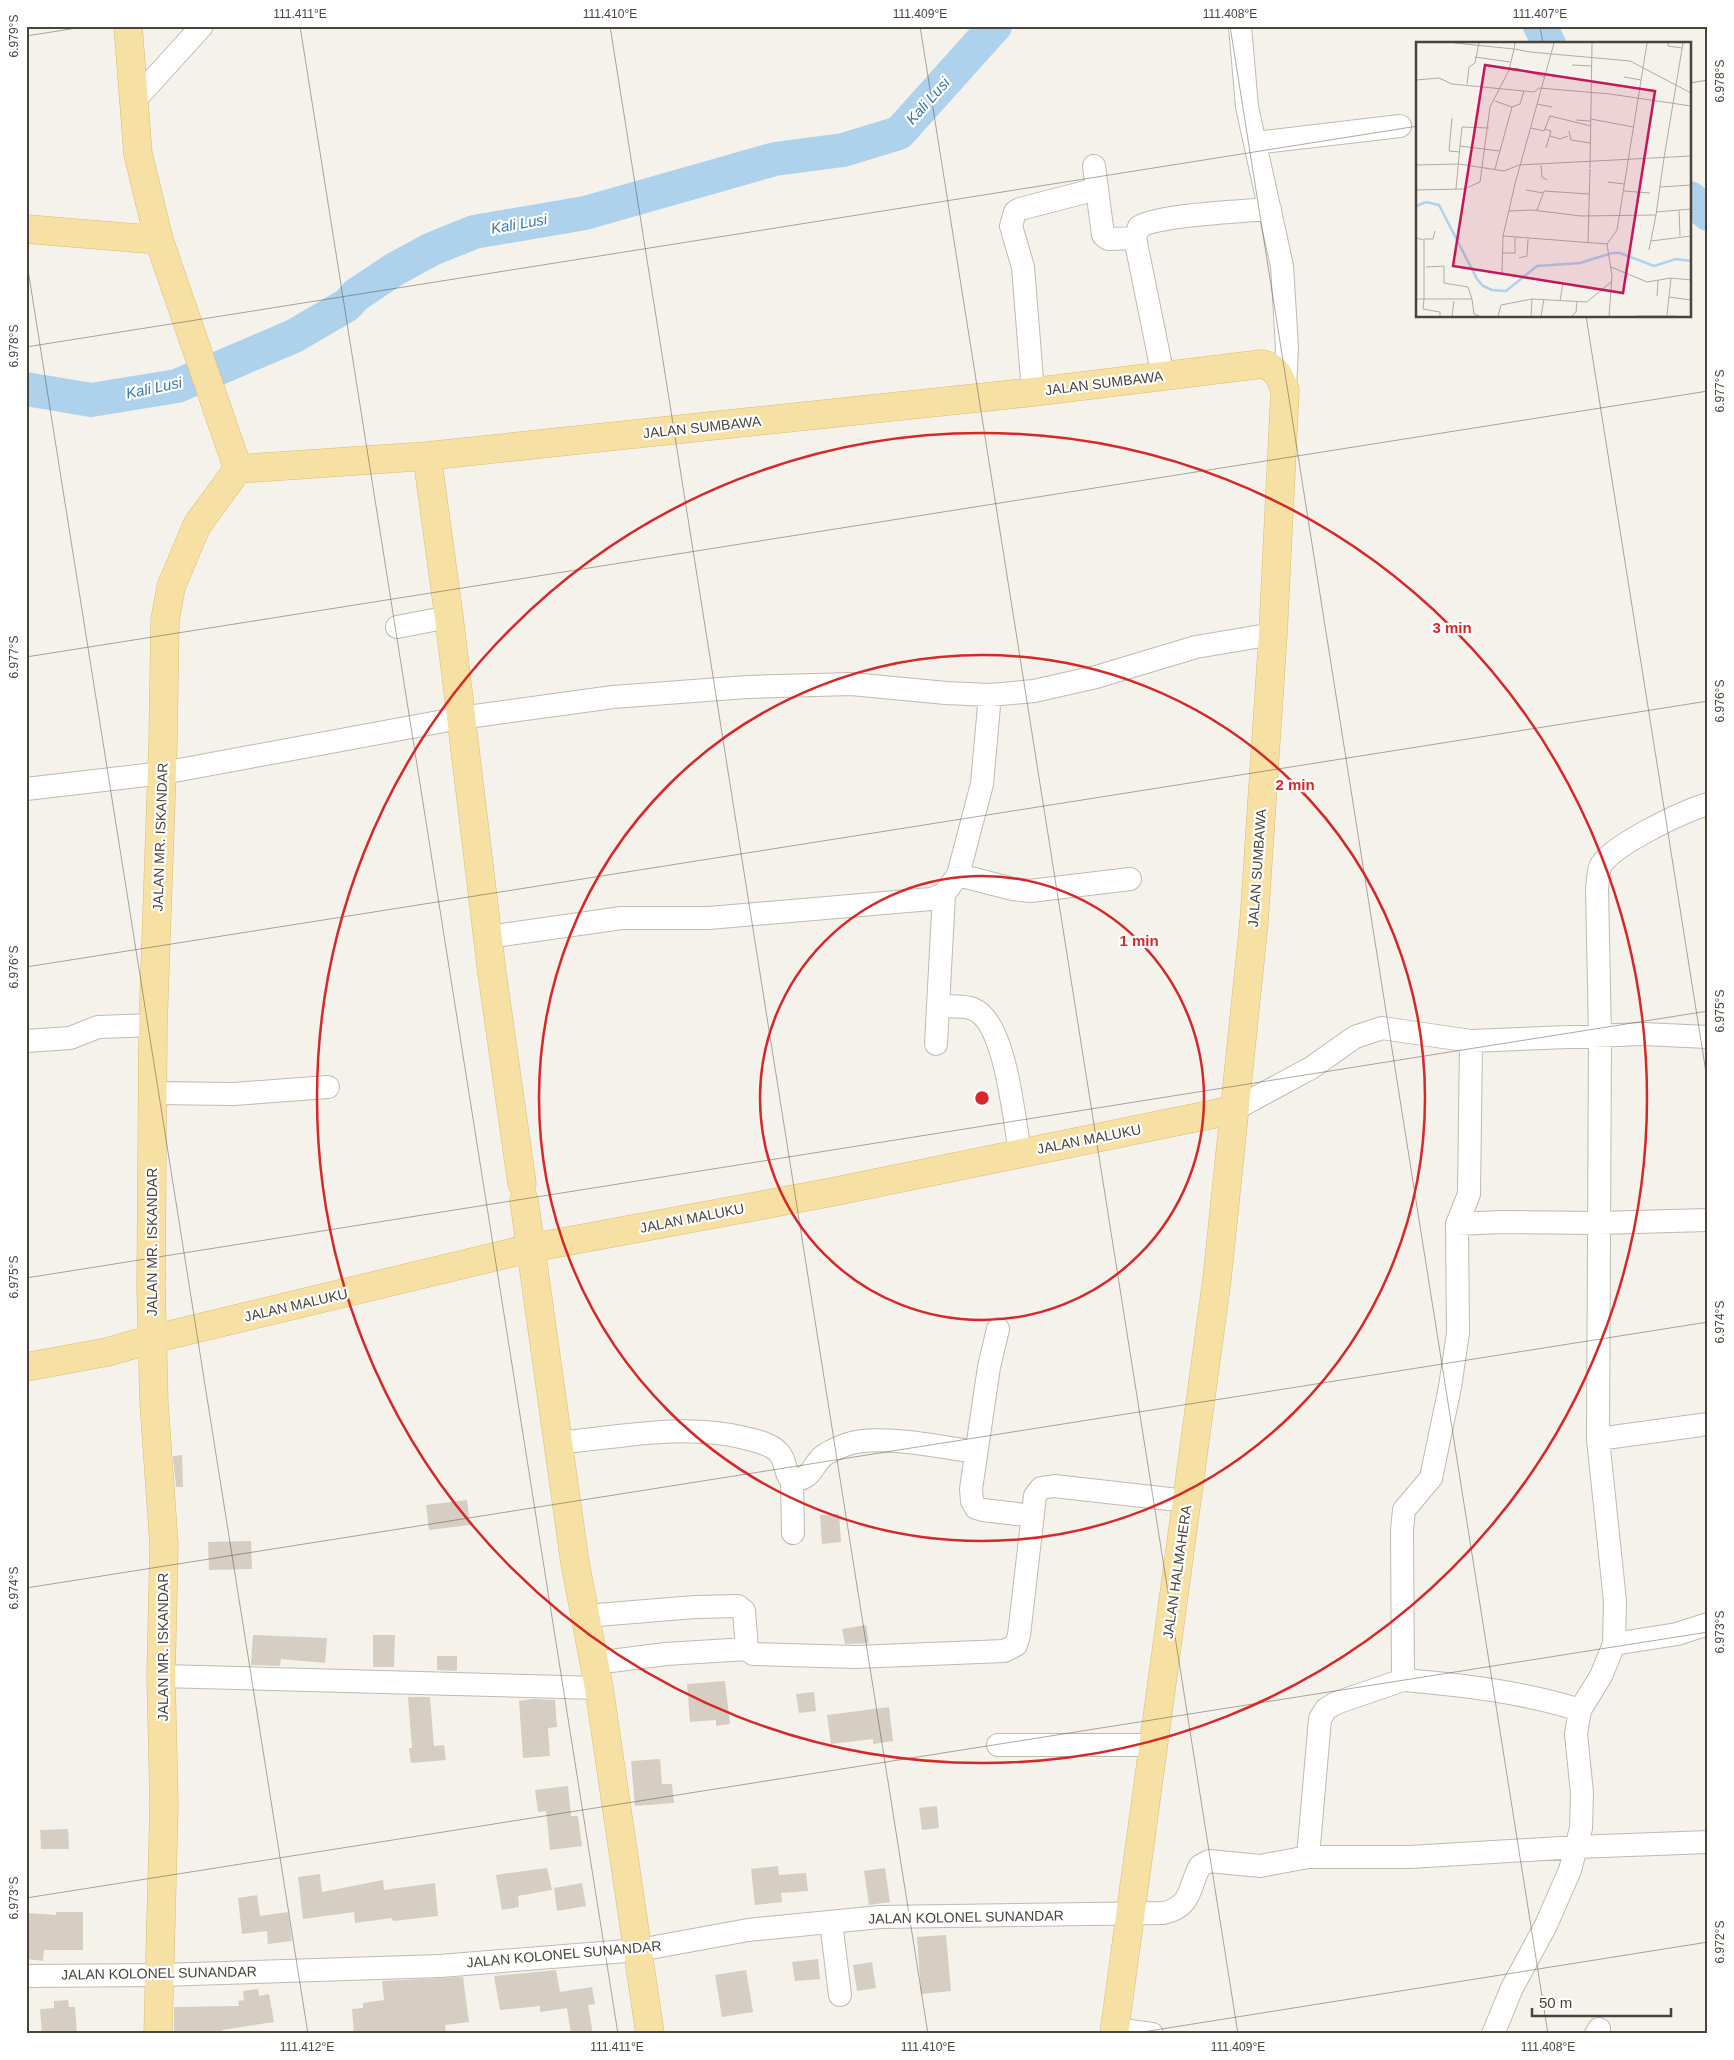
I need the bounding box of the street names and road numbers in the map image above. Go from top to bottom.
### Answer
street label: JALAN SUMBAWA [1044,368,1165,398]
street label: JALAN SUMBAWA [642,413,763,441]
street label: JALAN MR. ISKANDAR [149,762,171,912]
street label: JALAN SUMBAWA [1245,808,1269,928]
street label: JALAN MALUKU [1036,1121,1142,1157]
street label: JALAN MR. ISKANDAR [144,1168,160,1316]
street label: JALAN MALUKU [639,1200,745,1236]
street label: JALAN MALUKU [243,1285,349,1325]
street label: JALAN HALMAHERA [1160,1504,1194,1640]
street label: JALAN MR. ISKANDAR [155,1573,171,1721]
street label: JALAN KOLONEL SUNANDAR [868,1907,1064,1927]
street label: JALAN KOLONEL SUNANDAR [466,1938,662,1970]
street label: JALAN KOLONEL SUNANDAR [61,1963,257,1983]

